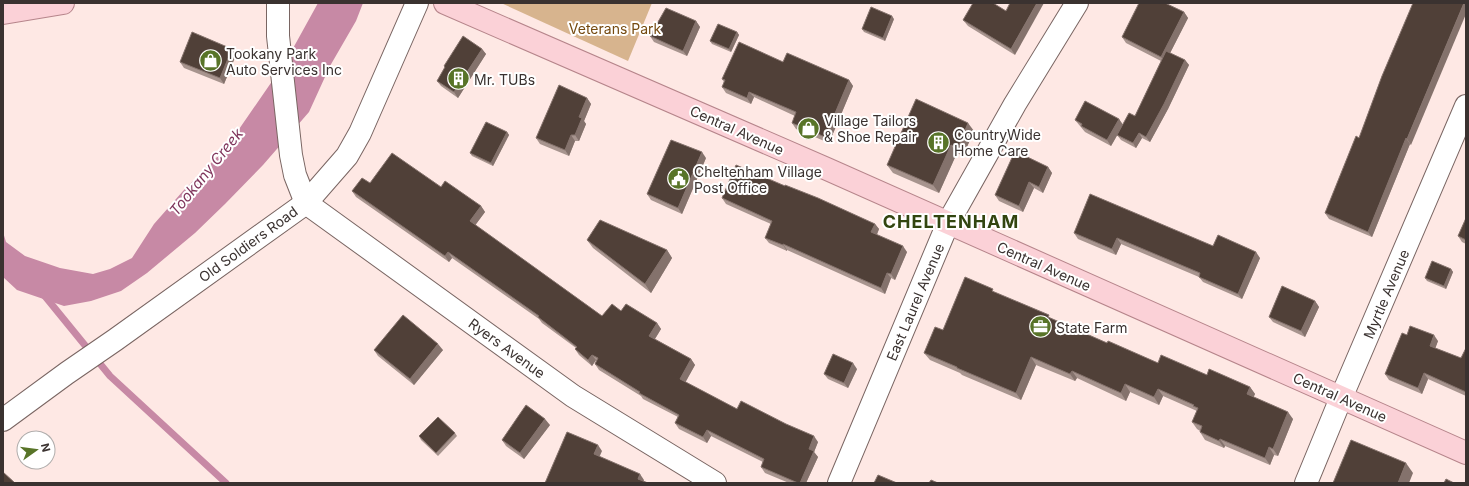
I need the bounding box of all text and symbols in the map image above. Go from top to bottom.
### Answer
park label: Veterans Park [569,20,662,37]
place label: Tookany Park Auto Services Inc [226,45,342,78]
shop icon: Tookany Park Auto Services Inc [197,48,223,74]
building icon: Mr. TUBs [445,66,471,92]
place label: Mr. TUBs [474,71,535,88]
street label: Central Avenue [687,102,787,158]
place label: Village Tailors & Shoe Repair [824,112,917,145]
shop icon: Village Tailors & Shoe Repair [796,115,822,141]
water label: Tookany Creek [165,124,247,219]
place label: CountryWide Home Care [954,126,1041,159]
building icon: CountryWide Home Care [925,129,951,155]
place label: Cheltenham Village Post Office [694,163,822,196]
public building icon: Cheltenham Village Post Office [666,166,692,192]
street label: Old Soldiers Road [195,202,301,286]
district label: CHELTENHAM [883,211,1019,232]
street label: Central Avenue [994,238,1094,294]
street label: East Laurel Avenue [883,241,947,363]
street label: Myrtle Avenue [1360,247,1412,341]
office icon: State Farm [1028,314,1054,340]
street label: Ryers Avenue [465,315,549,381]
place label: State Farm [1056,319,1128,336]
street label: Central Avenue [1290,369,1390,425]
north arrow [16,430,56,470]
text: N [38,442,54,453]

